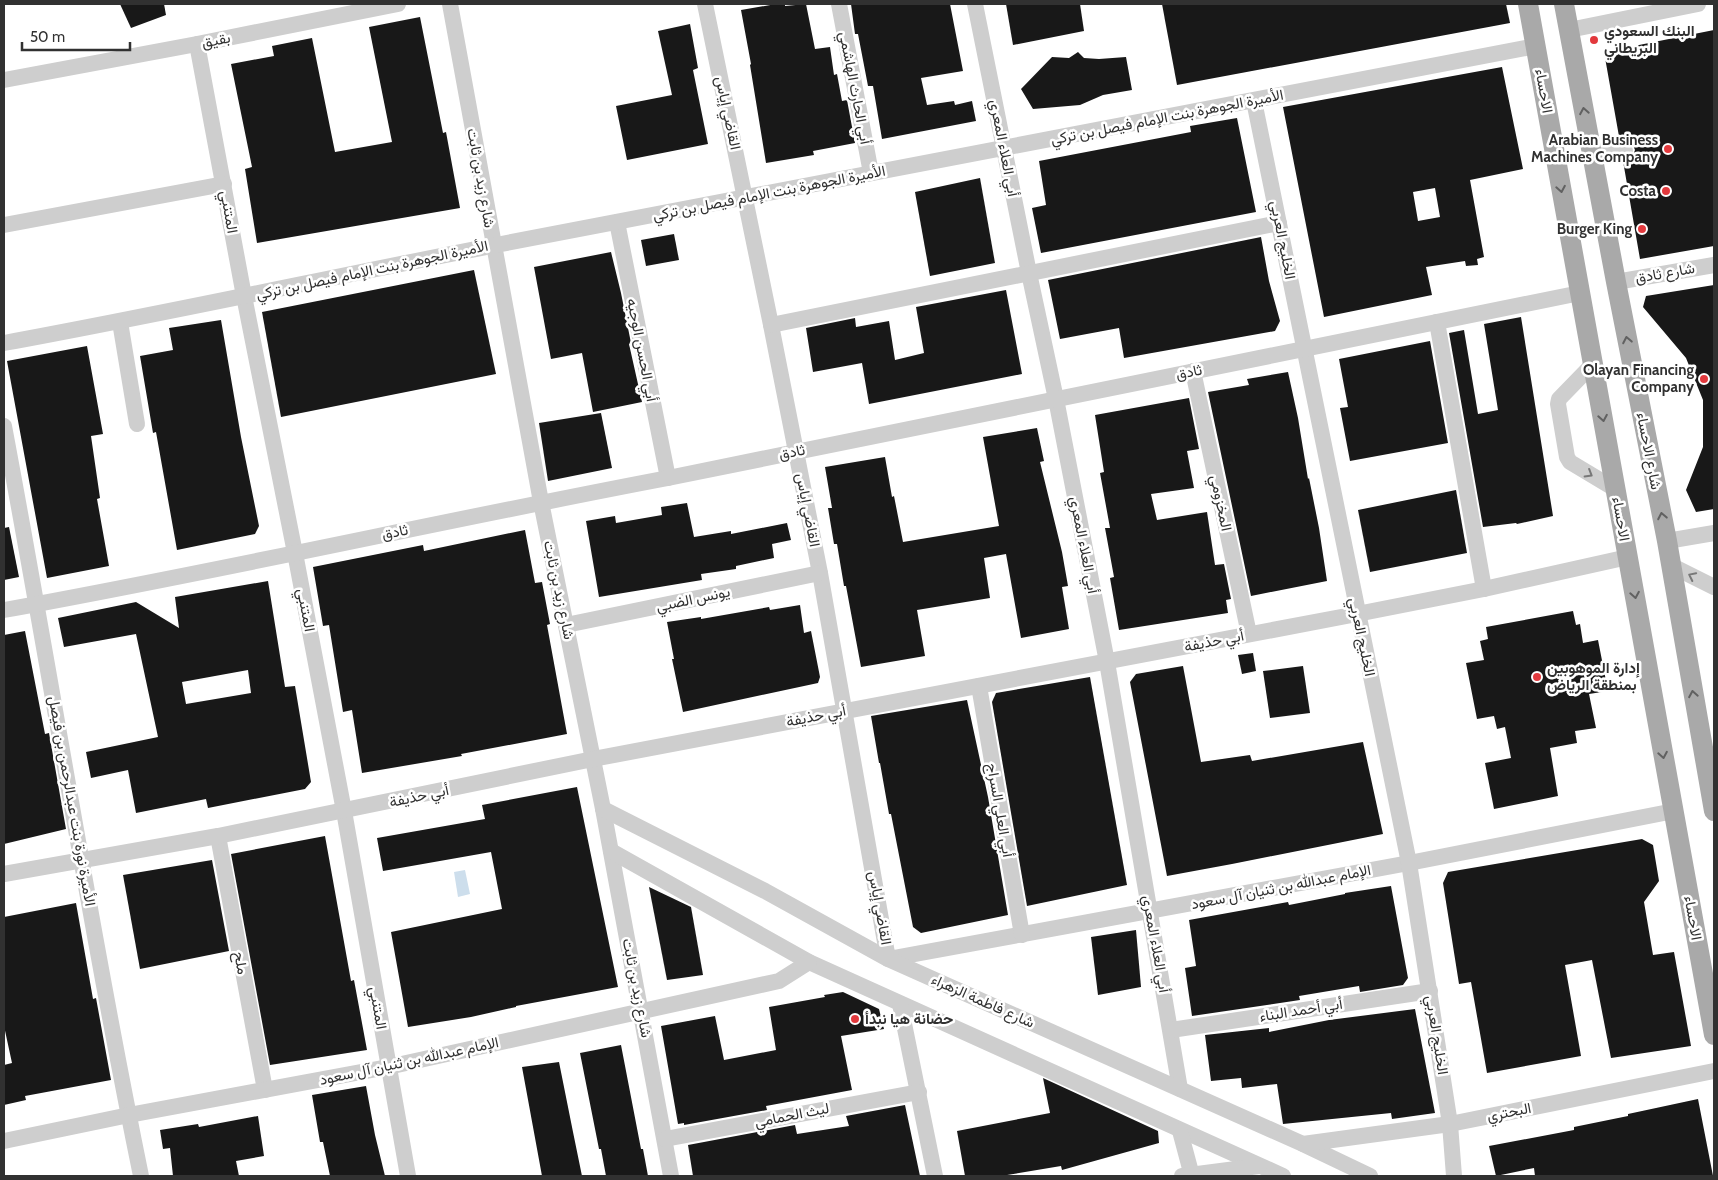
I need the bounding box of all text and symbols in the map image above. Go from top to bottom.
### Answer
scale bar [22,20,130,52]
place label: البنك السعودي البريطاني [1604,22,1695,61]
text: 50 m [30,28,65,46]
street label: بقيق [200,28,232,53]
street label: أبي الحارث الهاشمي [831,30,875,147]
marker: البنك السعودي البريطاني [1588,34,1600,46]
street label: الاحساء [1531,67,1557,115]
street label: القاضي إياس [708,75,745,152]
street label: الأميرة الجوهرة بنت الإمام فيصل بن تركي [1049,86,1286,152]
street label: أبي العلاء المعري [982,98,1022,199]
one-way arrow [1579,107,1589,116]
street label: شارع زيد بن ثابت [461,127,499,230]
place label: Arabian Business Machines Company [1531,131,1659,166]
marker: Arabian Business Machines Company [1662,143,1674,155]
street label: الأميرة الجوهرة بنت الإمام فيصل بن تركي [651,162,888,228]
place label: Costa [1619,182,1657,200]
one-way arrow [1556,185,1566,194]
marker: Costa [1660,185,1672,197]
street label: المتنبي [212,189,242,236]
street label: الخليج العربي [1263,199,1299,282]
place label: Burger King [1557,220,1632,238]
marker: Burger King [1636,223,1648,235]
street label: الأميرة الجوهرة بنت الإمام فيصل بن تركي [254,237,490,307]
street label: شارع ثادق [1634,259,1697,289]
street label: أبي الحسن الوجيه [619,297,661,405]
one-way arrow [1623,335,1633,344]
street label: ثادق [1174,360,1204,384]
place label: Olayan Financing Company [1583,361,1695,396]
marker: Olayan Financing Company [1698,373,1710,385]
street label: شارع الاحساء [1631,411,1665,492]
one-way arrow [1597,414,1607,423]
street label: ثادق [777,440,807,464]
one-way arrow [1584,467,1593,477]
street label: القاضي إياس [788,472,824,549]
street label: المخزومي [1202,473,1236,534]
street label: أبي العلاء المعري [1062,495,1102,596]
street label: الاحساء [1608,495,1634,543]
one-way arrow [1658,512,1668,521]
street label: ثادق [380,520,410,544]
street label: شارع زيد بن ثابت [538,539,578,642]
one-way arrow [1688,572,1697,582]
street label: يونس الضبي [654,582,733,620]
street label: المتنبي [289,587,319,634]
one-way arrow [1629,591,1639,600]
street label: الخليج العربي [1341,596,1379,679]
street label: أبي حذيفة [1183,626,1247,660]
place label: إدارة الموهوبين بمنطقة الرياض [1547,659,1640,694]
marker: إدارة الموهوبين بمنطقة الرياض [1531,671,1543,683]
one-way arrow [1689,689,1699,698]
street label: الأميرة نورة بنت عبدالرحمن بن فيصل [44,694,99,908]
street label: أبي حذيفة [785,701,849,735]
one-way arrow [1658,751,1668,760]
street label: أبي العلي السراج [979,761,1017,860]
street label: أبي حذيفة [388,781,452,815]
street label: الإمام عبدالله بن ثنيان آل سعود [1190,861,1373,914]
street label: القاضي إياس [861,870,895,947]
street label: أبي العلاء المعري [1135,894,1174,995]
street label: الاحساء [1680,894,1706,942]
street label: شارع زيد بن ثابت [617,937,655,1040]
street label: ملح [228,950,252,976]
street label: شارع فاطمة الزهراء [928,970,1038,1034]
street label: المتنبي [361,985,391,1032]
street label: أبي أحمد البناء [1258,994,1345,1029]
street label: الخليج العربي [1418,994,1452,1077]
place label: حضانة هيا نبدأ [865,1010,953,1028]
marker: حضانة هيا نبدأ [849,1013,861,1025]
street label: الإمام عبدالله بن ثنيان آل سعود [318,1033,500,1090]
street label: ليث الحمامي [753,1099,832,1135]
street label: البحتري [1485,1099,1534,1129]

